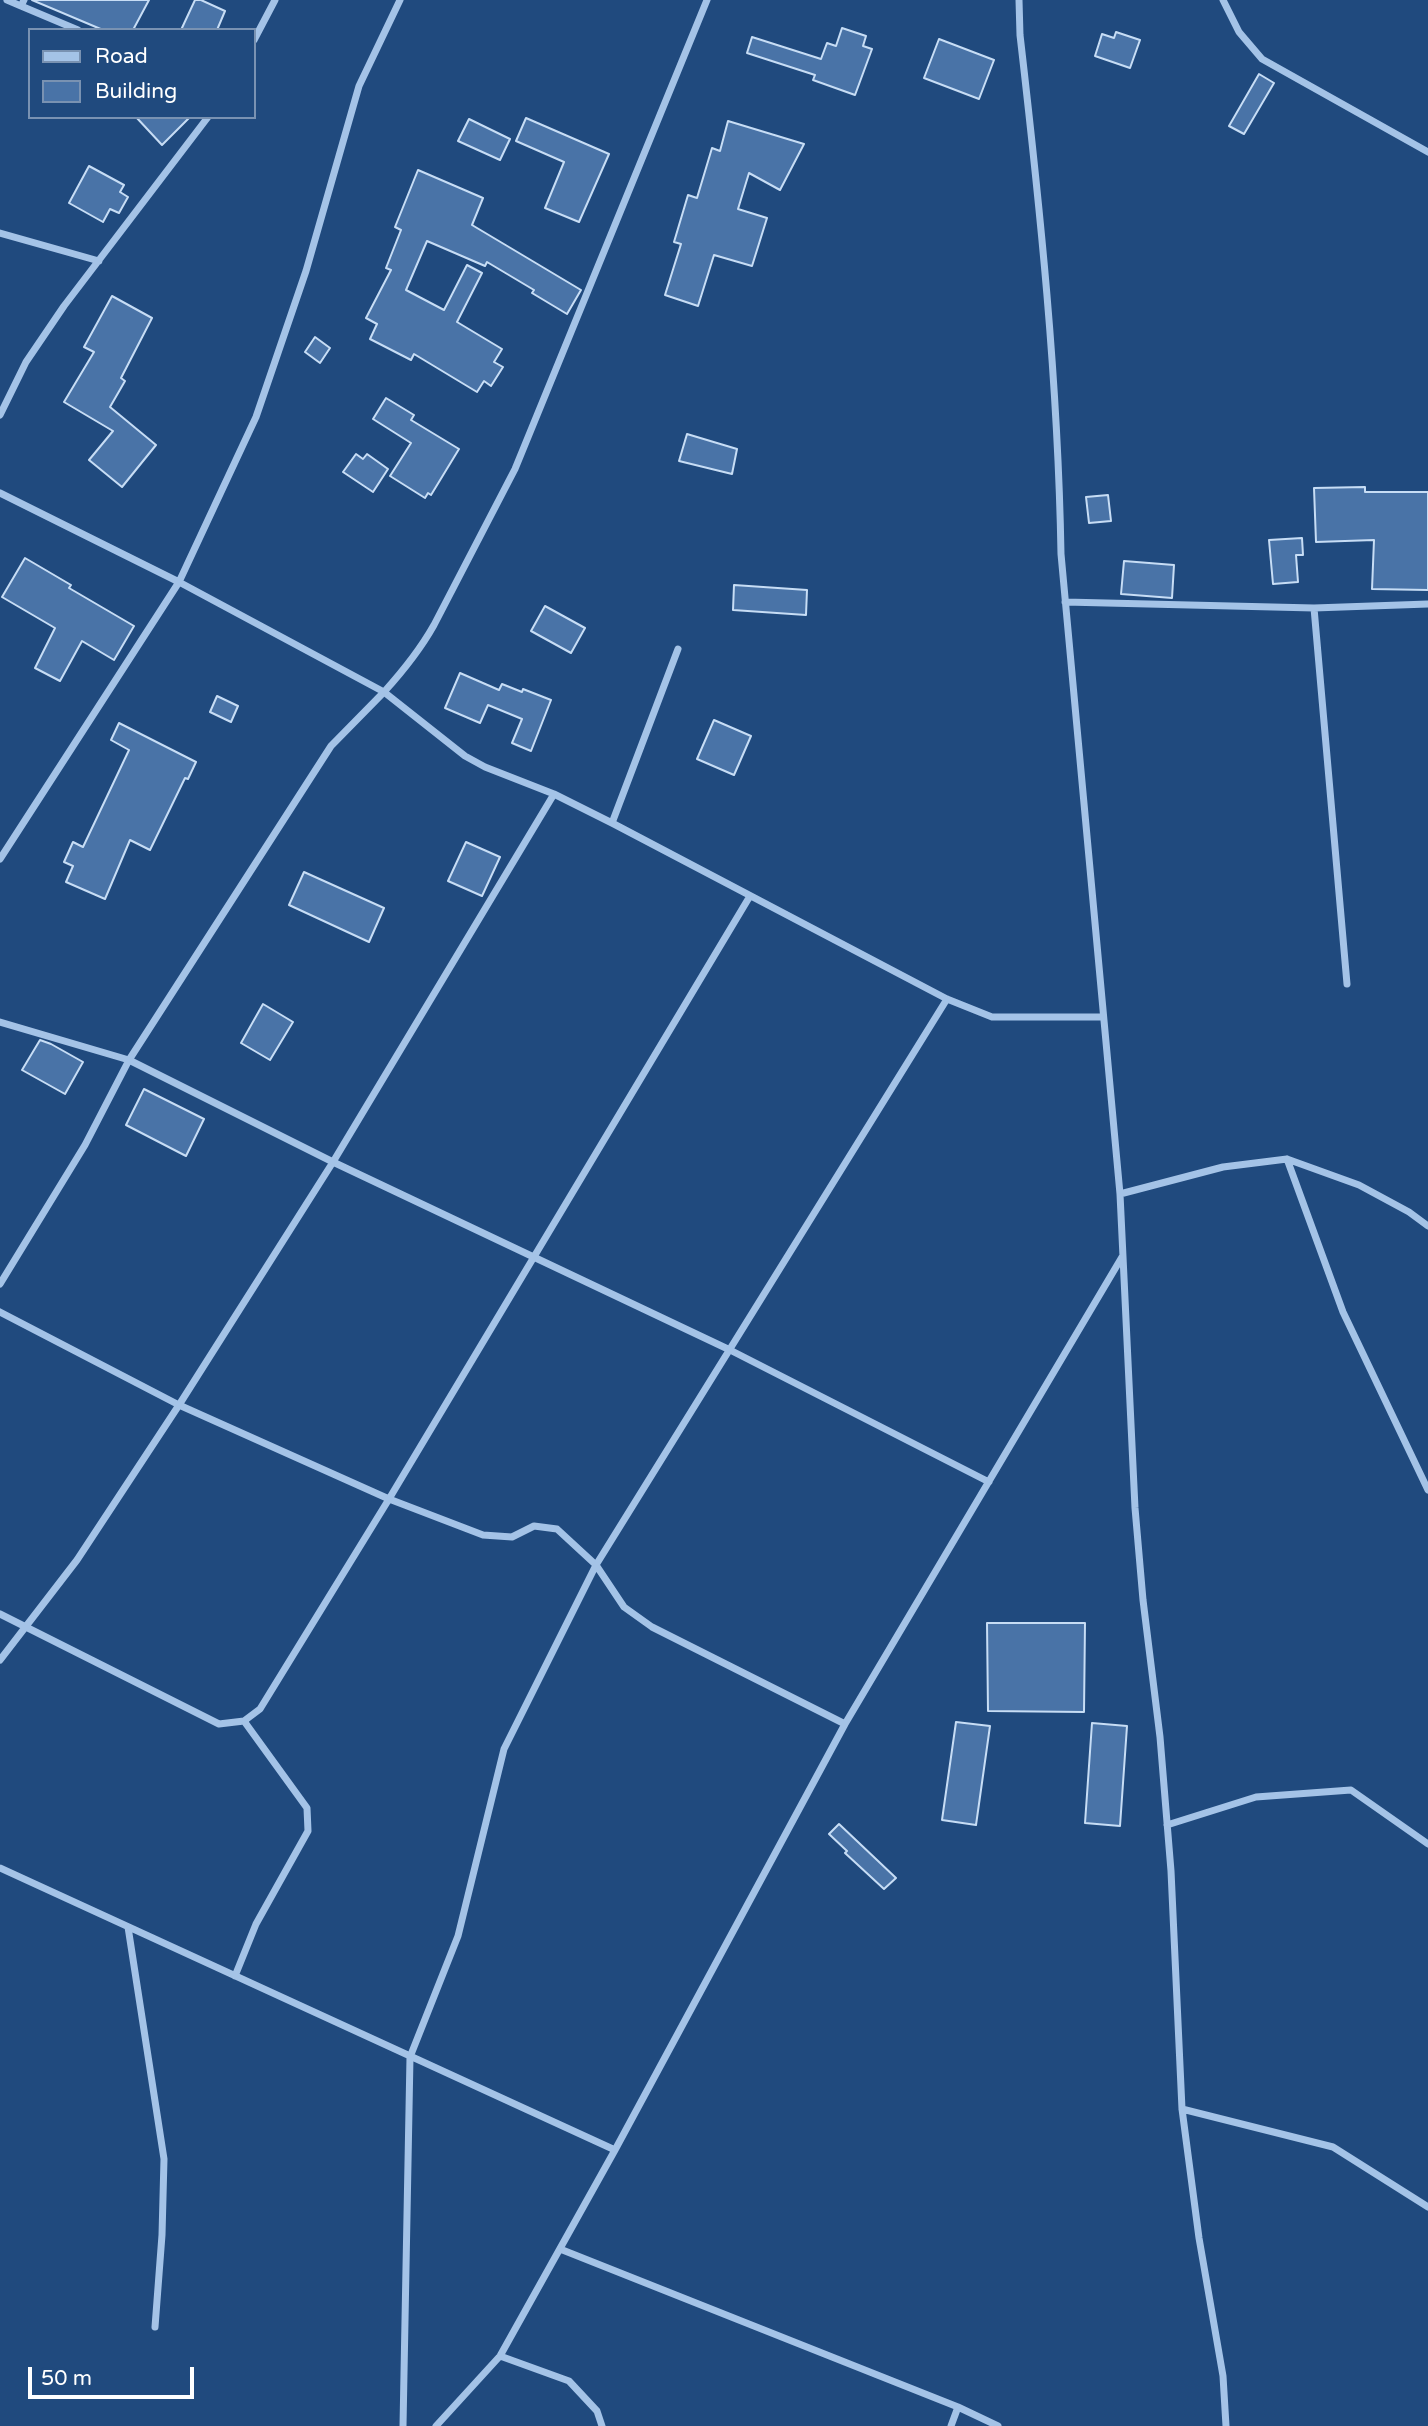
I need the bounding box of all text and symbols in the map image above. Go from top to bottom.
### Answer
legend [28,28,256,119]
text: Road [95,44,148,69]
text: Building [95,79,177,104]
scale bar [32,2352,198,2396]
text: 50 m [41,2366,92,2391]

